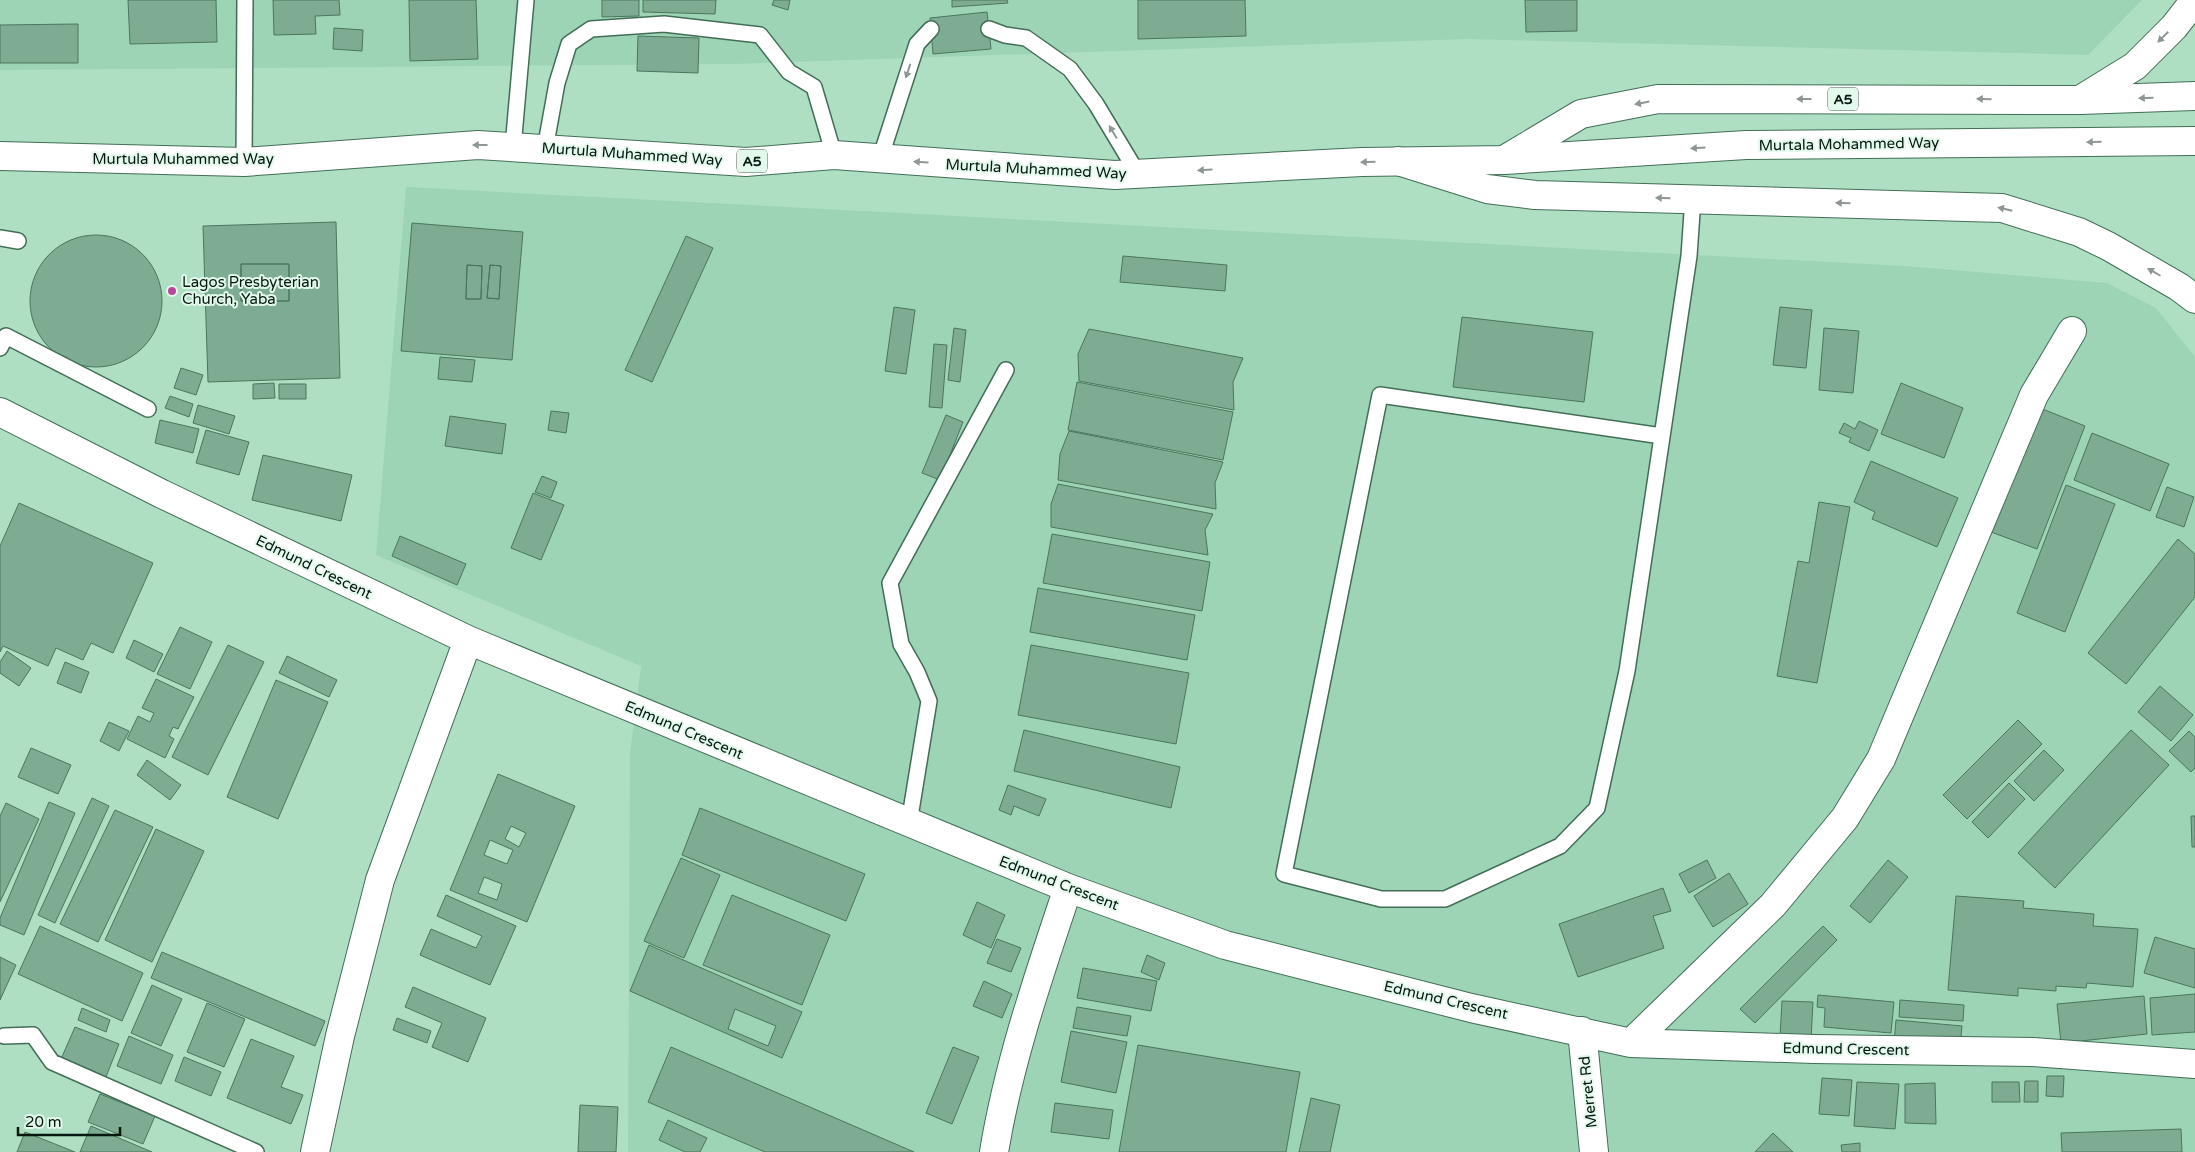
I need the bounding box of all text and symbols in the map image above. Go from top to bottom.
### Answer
one-way arrow [2157,31,2169,43]
one-way arrow [904,64,912,79]
road number: A5 [1828,88,1858,110]
one-way arrow [2138,94,2154,102]
one-way arrow [1796,95,1812,103]
one-way arrow [1976,95,1992,103]
one-way arrow [1633,99,1649,107]
one-way arrow [1109,126,1118,139]
street label: Murtala Mohammed Way [1759,133,1939,155]
one-way arrow [2086,138,2102,146]
street label: Murtula Muhammed Way [541,139,723,169]
one-way arrow [471,141,487,149]
one-way arrow [1690,144,1706,152]
street label: Murtula Muhammed Way [92,150,274,168]
road number: A5 [737,150,767,172]
street label: Murtula Muhammed Way [945,155,1127,183]
one-way arrow [913,157,929,165]
one-way arrow [1359,158,1375,166]
one-way arrow [1197,167,1213,175]
one-way arrow [1655,193,1671,201]
one-way arrow [1835,198,1851,206]
one-way arrow [1998,205,2013,213]
one-way arrow [2147,268,2161,277]
place label: Lagos Presbyterian Church, Yaba [182,273,319,308]
marker: Lagos Presbyterian Church, Yaba [166,285,178,297]
street label: Edmund Crescent [253,531,375,603]
street label: Edmund Crescent [622,697,746,763]
street label: Edmund Crescent [997,852,1122,914]
street label: Edmund Crescent [1382,977,1510,1023]
street label: Edmund Crescent [1782,1039,1910,1059]
street label: Merret Rd [1575,1055,1601,1129]
scale bar [18,1104,120,1136]
text: 20 m [25,1113,62,1131]

